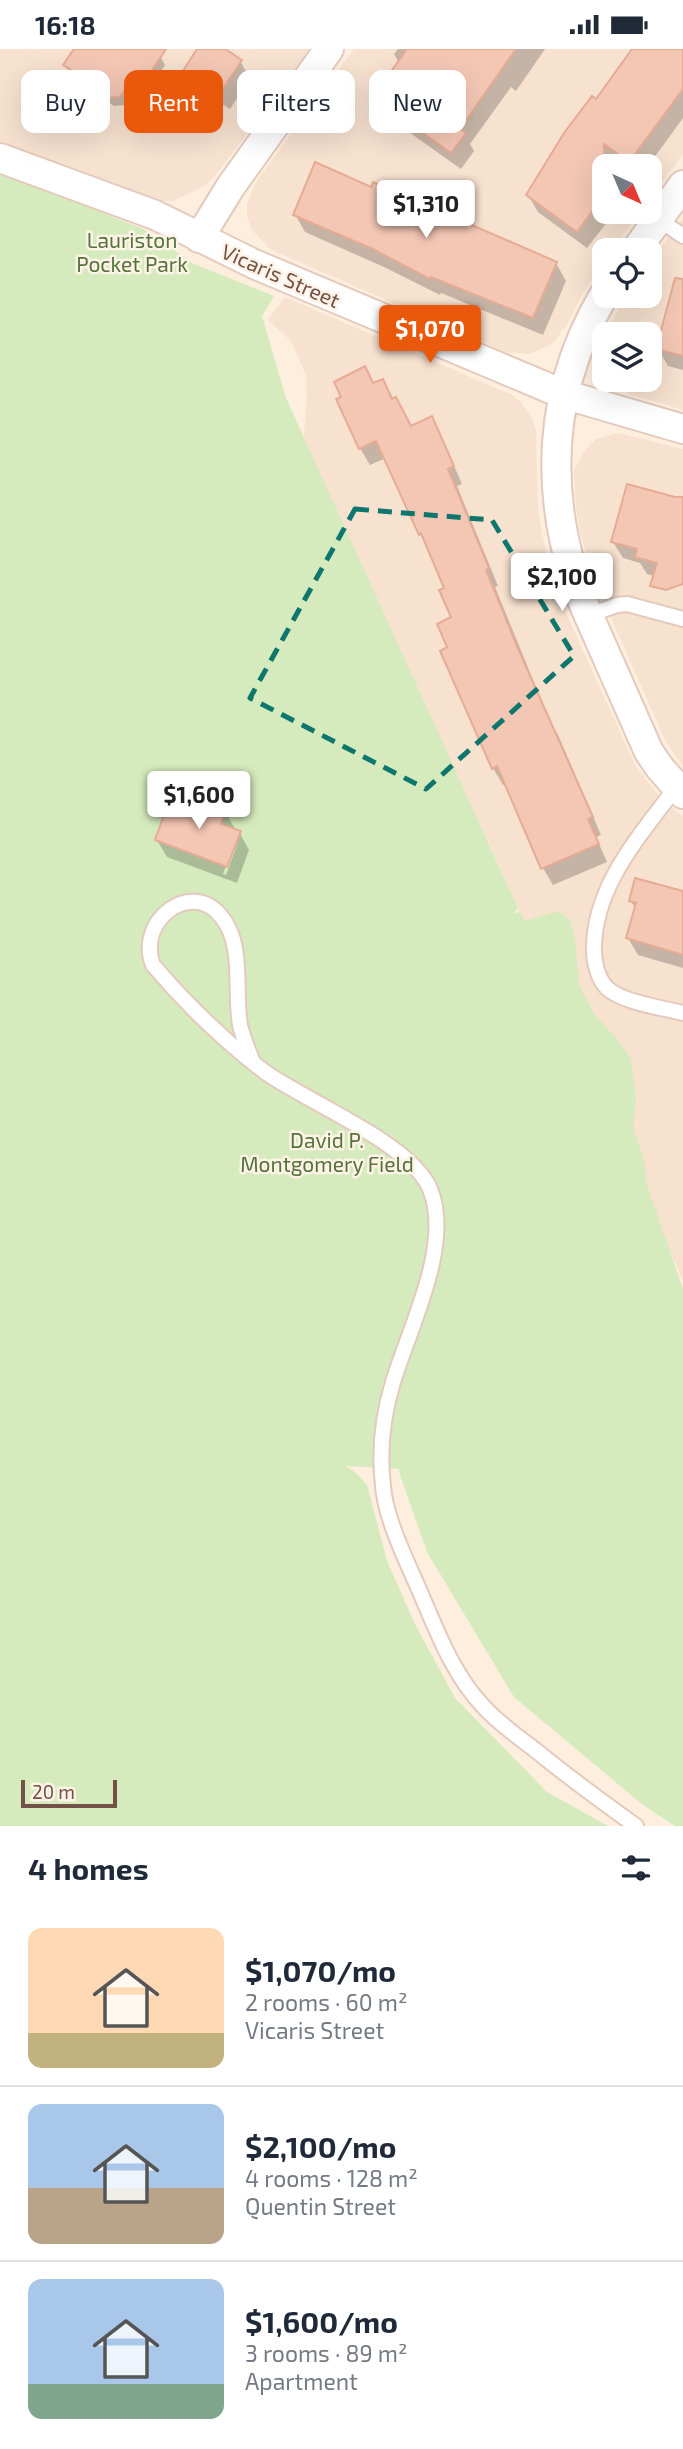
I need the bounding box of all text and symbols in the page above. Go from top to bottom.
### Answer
text: 16:18 [35,9,96,40]
chip: Buy [21,70,110,133]
chip: Rent [124,70,223,133]
chip: Filters [237,70,355,133]
chip: New [369,70,466,133]
north arrow [592,154,662,224]
map controls [592,154,662,392]
pin: $1,310 [369,181,483,240]
text: $1,310 [393,189,459,217]
park label: Lauriston Pocket Park [76,227,188,276]
street label: Vicaris Street [218,238,344,312]
button: locate [592,238,662,308]
pin: $1,070 [373,305,487,365]
text: $1,070 [395,314,465,342]
button: layers [592,322,662,392]
pin: $2,100 [505,553,619,613]
text: $2,100 [527,562,597,590]
pin: $1,600 [142,771,256,831]
text: $1,600 [163,780,235,808]
park label: David P. Montgomery Field [240,1127,414,1176]
scale bar [21,1777,117,1809]
text: 20 m [32,1780,75,1803]
icon: filters [617,1849,655,1887]
text: 4 homes [28,1850,149,1886]
text: $1,070/mo [245,1952,396,1988]
icon: home [84,1956,168,2040]
text: 2 rooms · 60 m² [245,1988,407,2016]
text: Vicaris Street [245,2016,384,2044]
text: $2,100/mo [245,2128,396,2164]
icon: home [84,2132,168,2216]
text: 4 rooms · 128 m² [245,2164,418,2192]
text: Quentin Street [245,2192,396,2220]
text: $1,600/mo [245,2303,398,2339]
icon: home [84,2307,168,2391]
text: 3 rooms · 89 m² [245,2339,407,2367]
text: Apartment [245,2367,358,2395]

